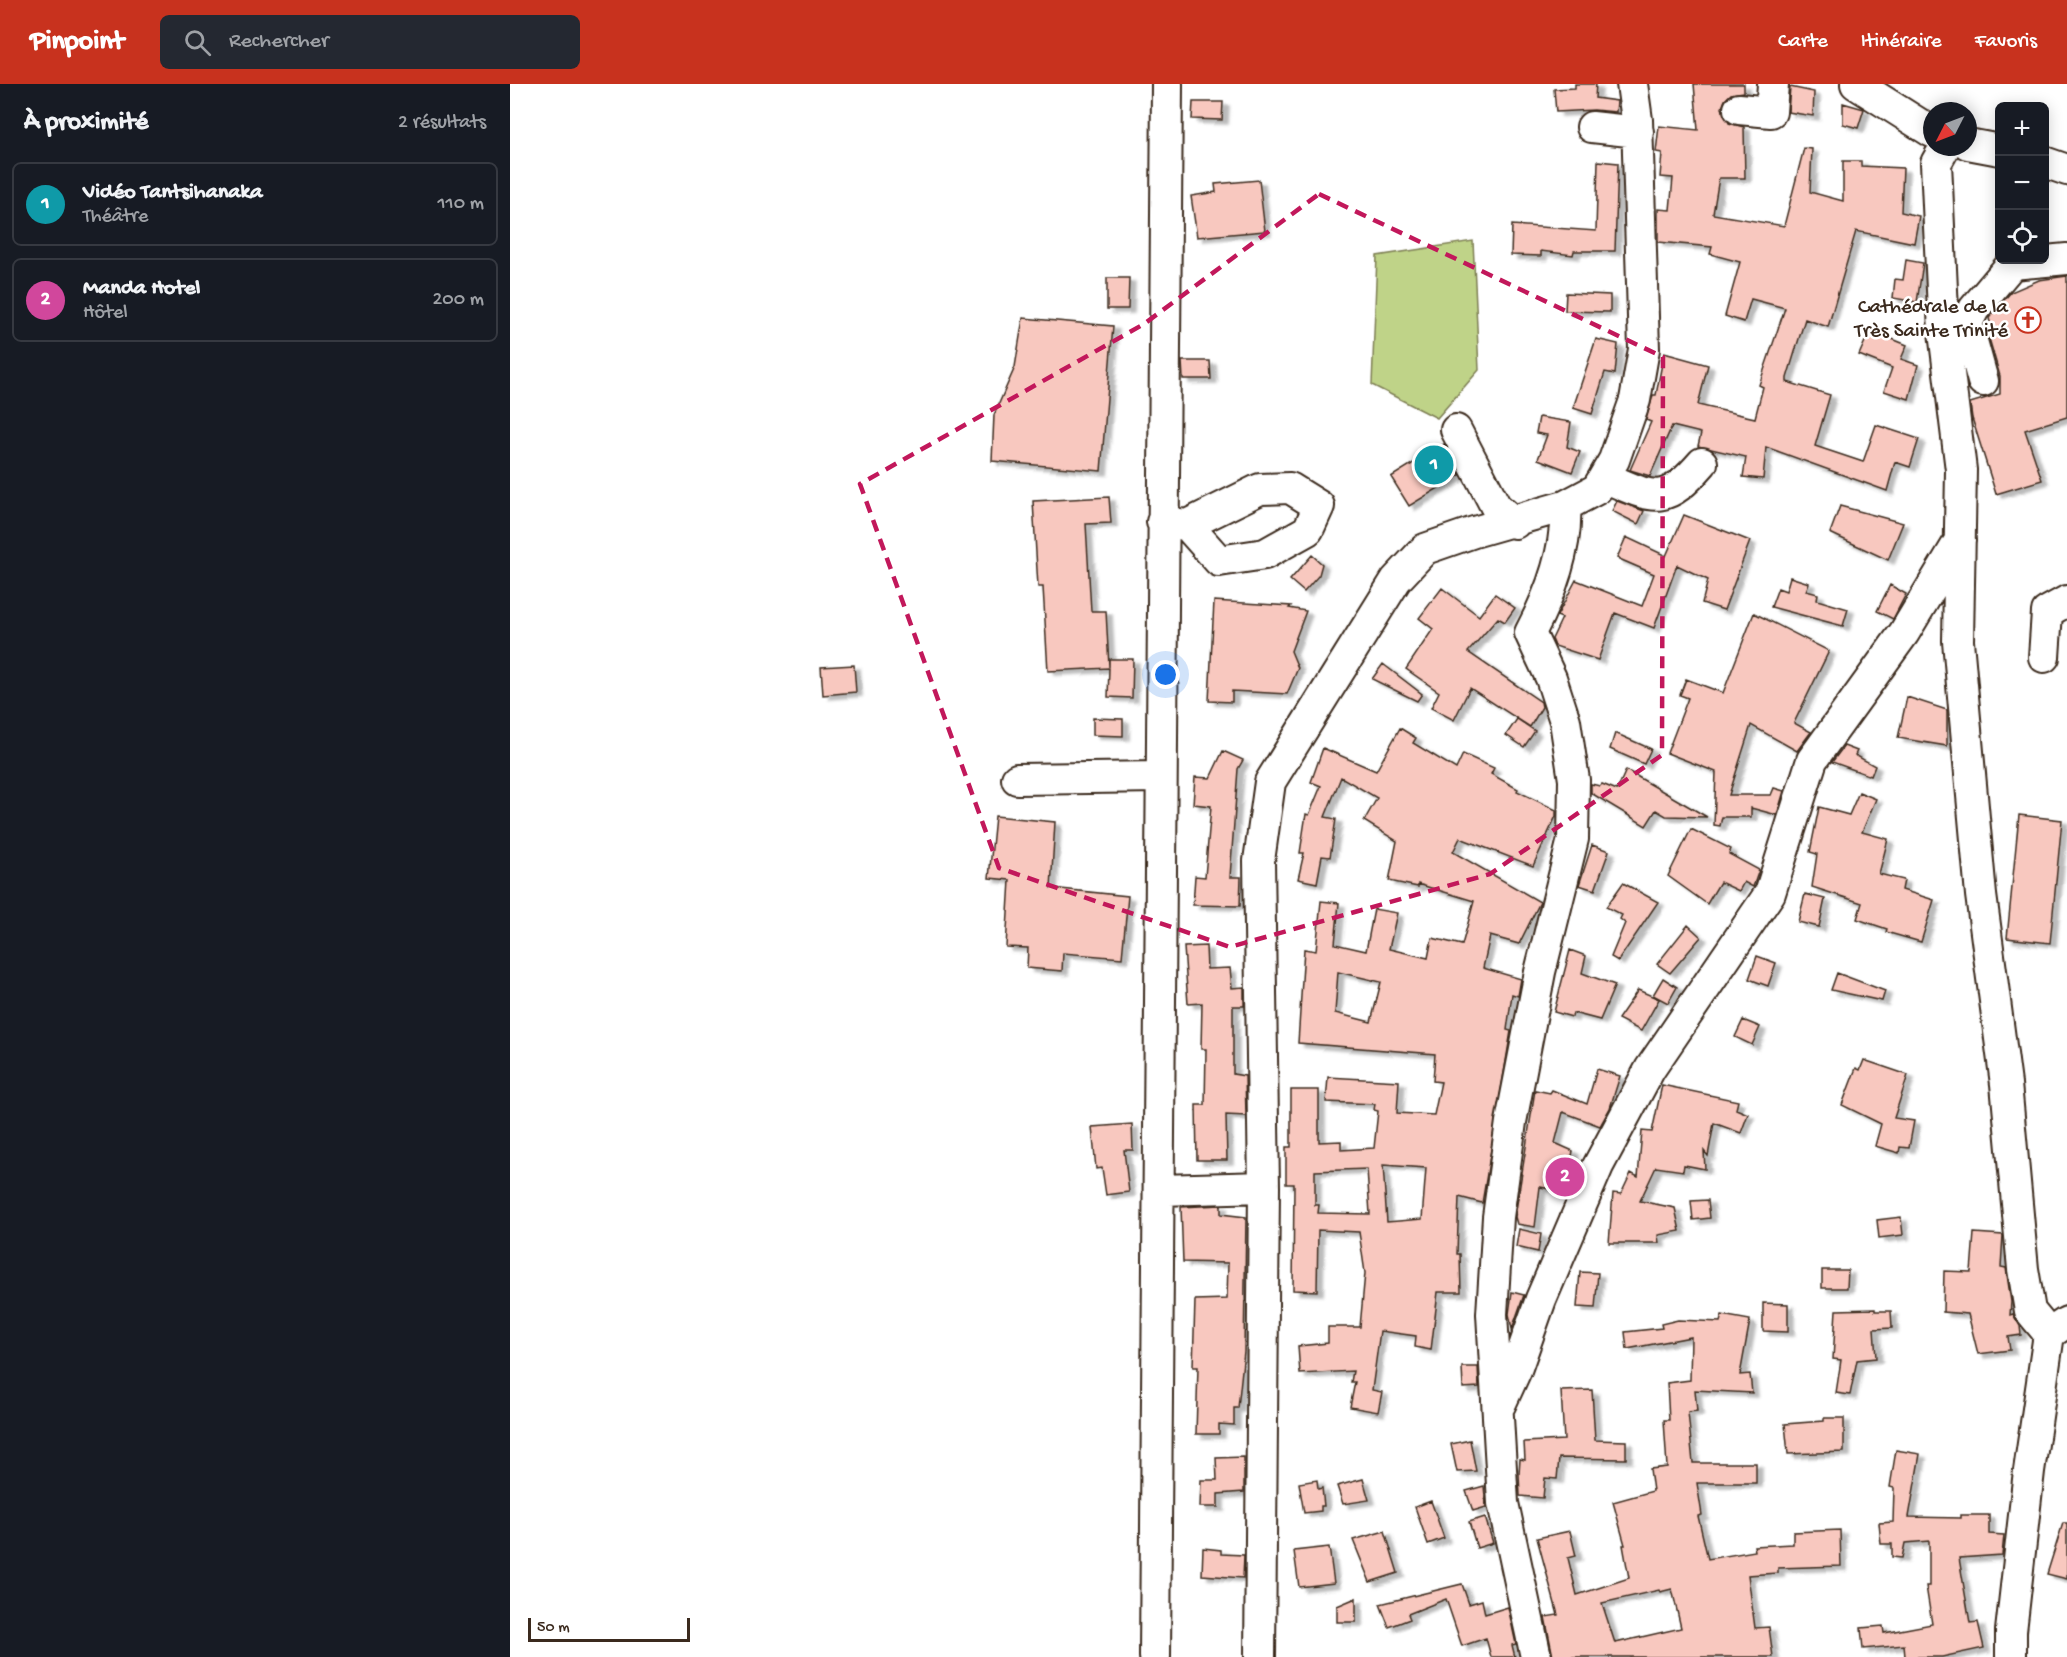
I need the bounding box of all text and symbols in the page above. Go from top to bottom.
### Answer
search box [160,15,580,69]
text: Pinpoint [30,26,124,59]
icon: search [181,26,214,59]
text: Rechercher [229,29,329,55]
text: Carte [1778,30,1828,55]
text: Itinéraire [1861,30,1942,55]
text: Favoris [1975,30,2037,55]
north arrow [1923,102,1977,156]
map controls [1995,102,2049,264]
button: + [1995,102,2049,156]
text: À proximité [24,108,148,139]
text: 2 résultats [398,112,486,135]
button: − [1995,156,2049,210]
text: Vidéo Tantsihanaka [83,180,263,206]
text: 1 [41,193,50,216]
text: 110 m [438,193,484,216]
text: Théâtre [83,206,148,229]
button: locate [1995,210,2049,264]
text: Manda Hotel [83,276,200,302]
text: 2 [41,289,50,312]
text: 200 m [433,289,484,312]
place label: Cathédrale de la Très Sainte Trinité [1854,296,2009,345]
text: Hôtel [83,302,128,325]
church icon: Cathédrale de la Très Sainte Trinité [2013,305,2043,335]
pin: 1 [1414,442,1454,488]
your location [1151,660,1180,689]
pin: 2 [1546,1154,1584,1200]
scale bar [528,1615,690,1642]
text: 50 m [537,1619,570,1638]

